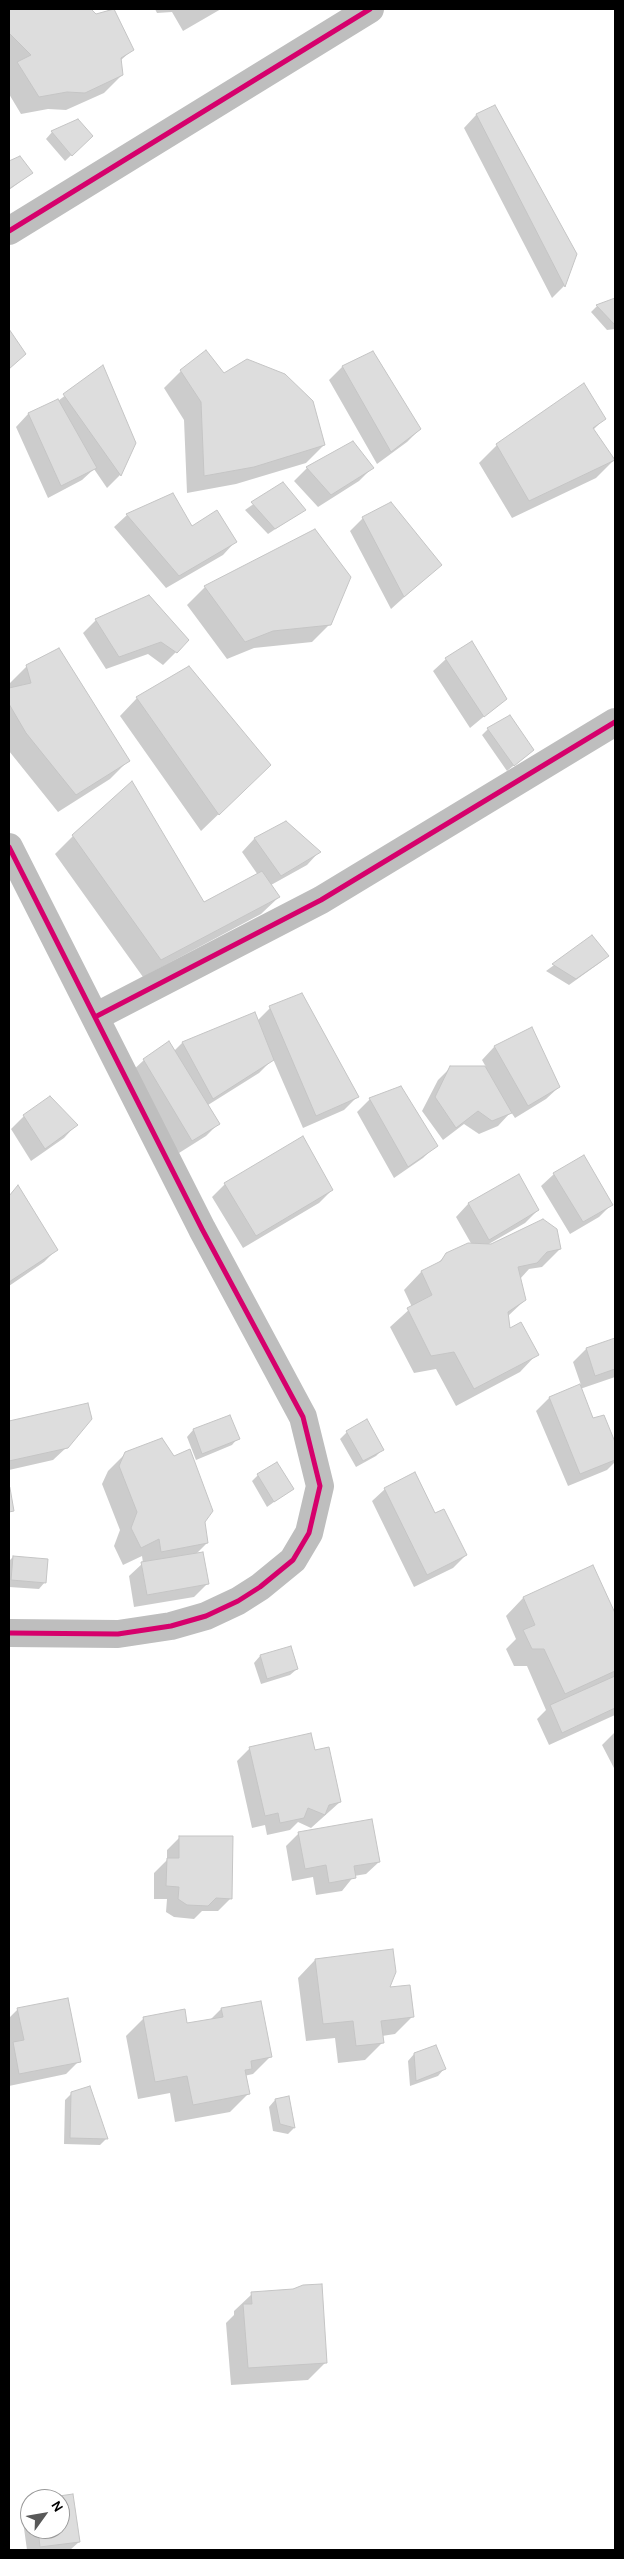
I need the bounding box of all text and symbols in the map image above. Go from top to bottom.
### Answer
north arrow [20,2489,70,2539]
text: N [47,2498,67,2515]

